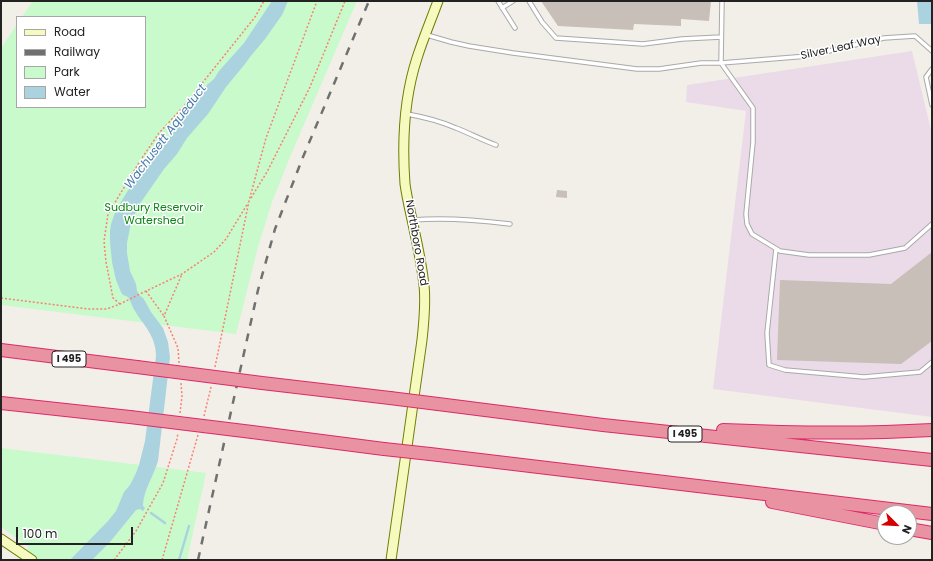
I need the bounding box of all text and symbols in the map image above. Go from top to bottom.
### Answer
legend [16,16,146,108]
text: Road [54,23,85,40]
street label: Silver Leaf Way [800,33,882,63]
text: Railway [54,43,100,60]
text: Park [54,63,80,80]
water label: Wachusett Aqueduct [122,82,210,192]
text: Water [54,83,90,100]
street label: Northboro Road [402,199,430,287]
park label: Sudbury Reservoir Watershed [105,201,203,227]
road number: I 495 [52,351,86,367]
road number: I 495 [668,426,702,442]
north arrow [877,505,917,545]
scale bar [18,519,135,545]
text: N [898,522,916,537]
text: 100 m [23,525,57,542]

